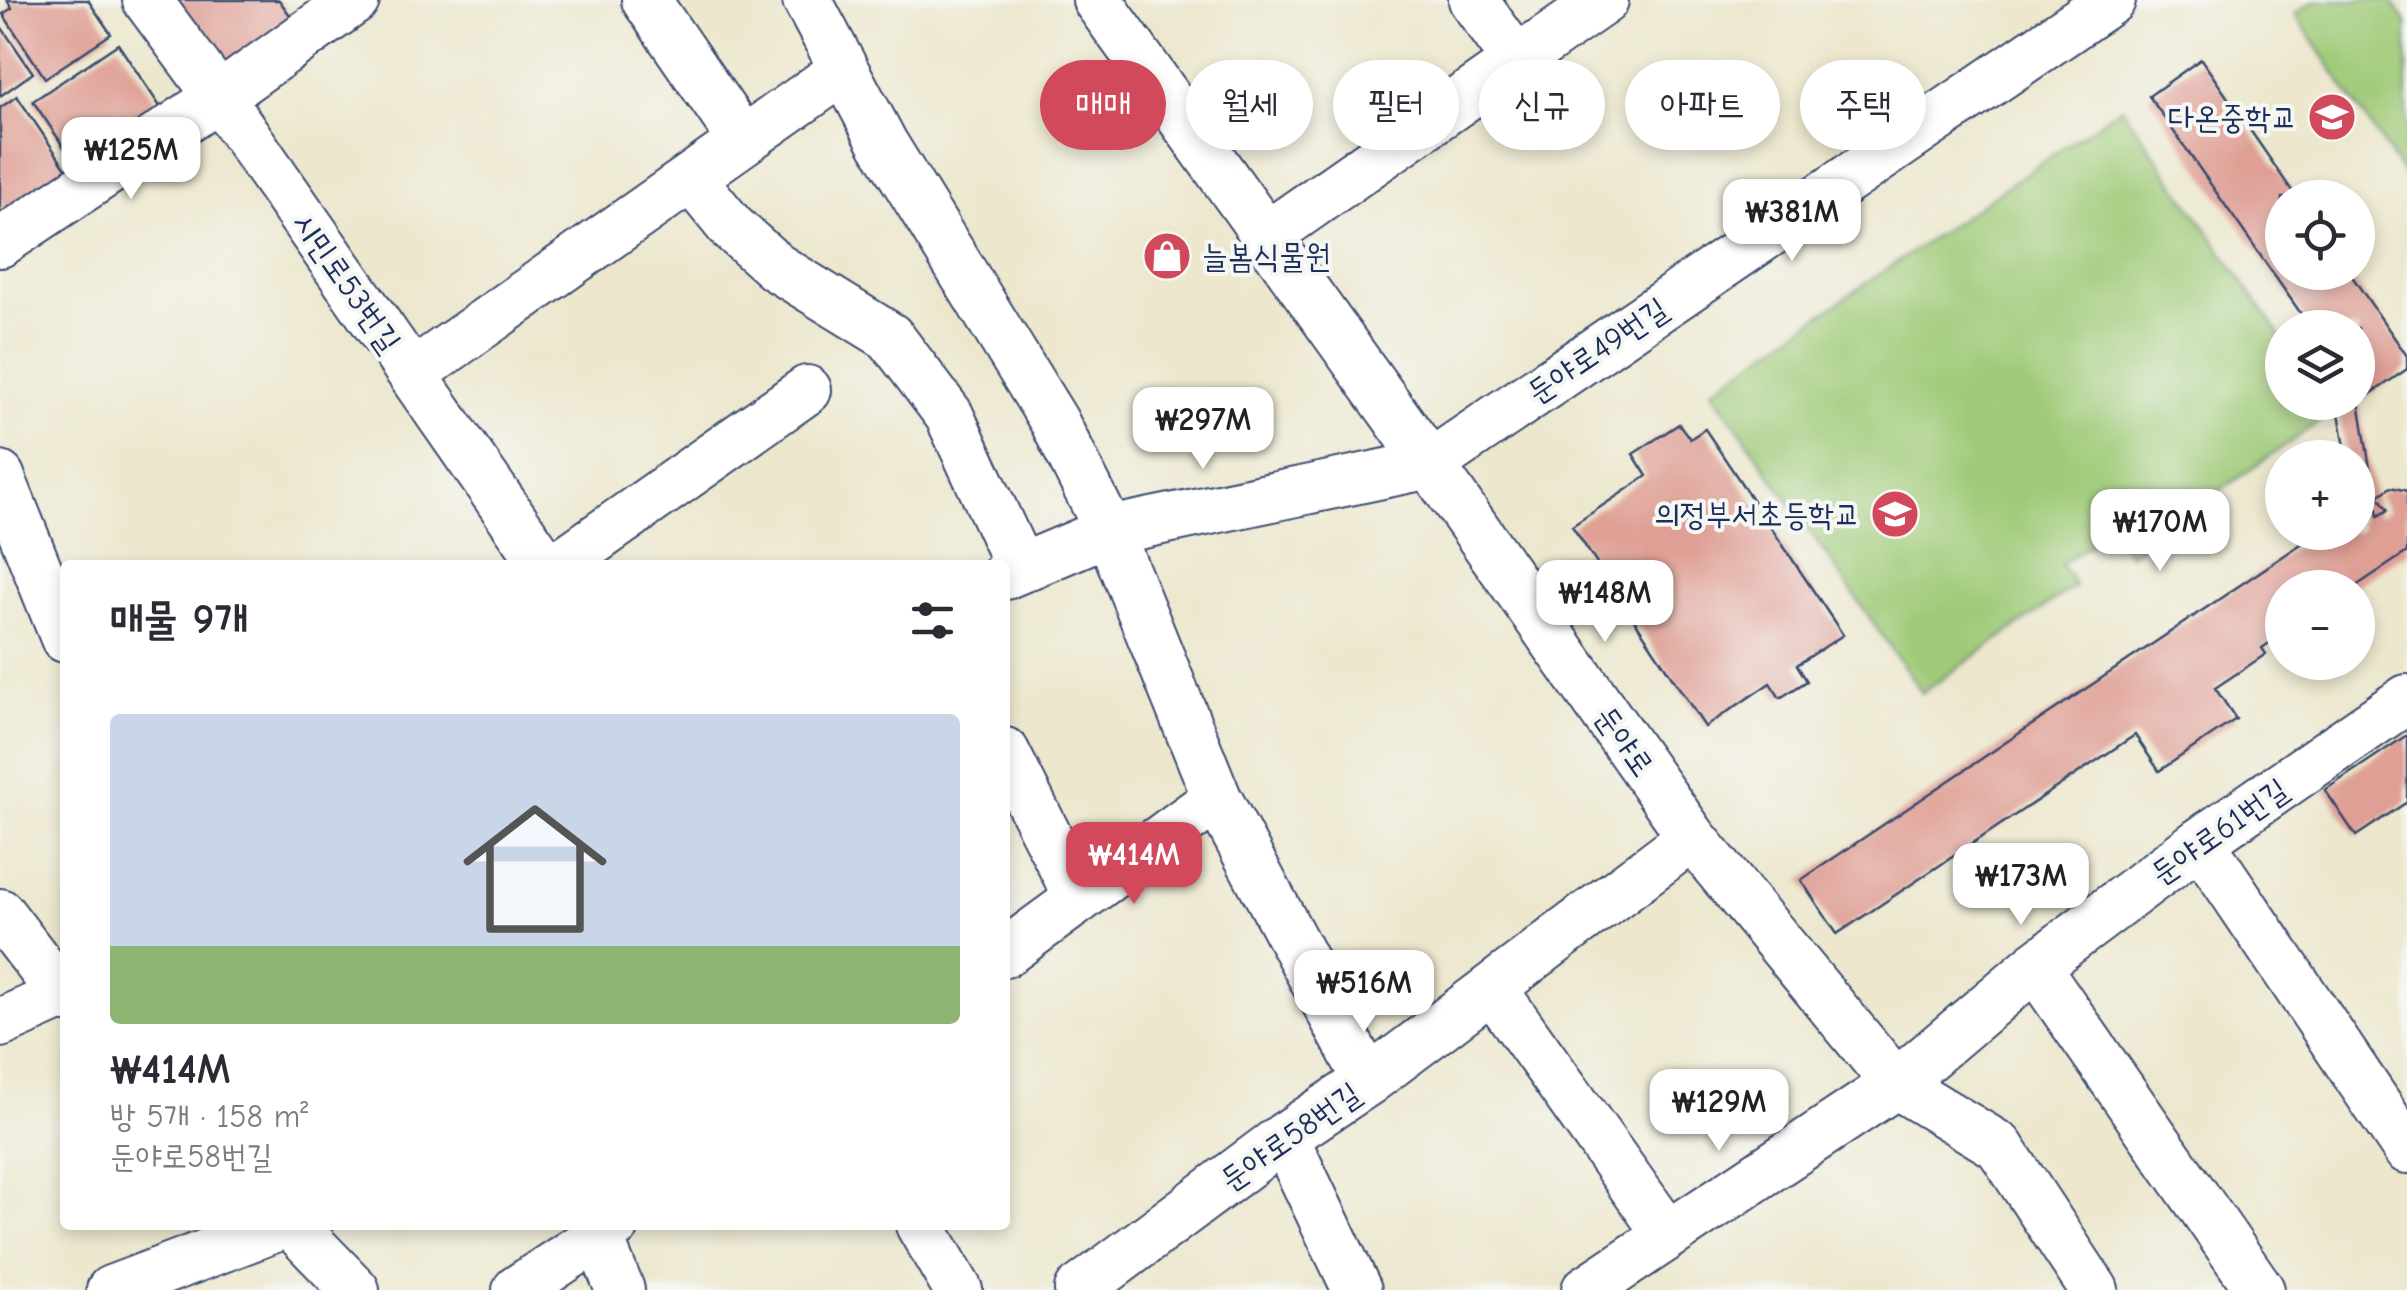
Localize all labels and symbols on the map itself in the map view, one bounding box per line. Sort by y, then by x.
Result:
school or university icon: 다온중학교 [2306,91,2358,143]
place label: 다온중학교 [2168,99,2297,136]
pin: ₩125M [61,117,201,202]
pin: ₩381M [1722,179,1862,264]
street label: 시민로53번길 [285,205,408,359]
shop icon: 늘봄식물원 [1141,230,1193,282]
place label: 늘봄식물원 [1202,238,1331,275]
street label: 둔야로49번길 [1520,290,1674,411]
pin: ₩297M [1133,387,1273,472]
school or university icon: 의정부서초등학교 [1869,488,1921,540]
pin: ₩170M [2090,489,2230,574]
place label: 의정부서초등학교 [1654,496,1860,533]
pin: ₩148M [1535,560,1675,645]
street label: 둔야로 [1587,699,1662,784]
street label: 둔야로61번길 [2144,771,2295,892]
pin: ₩414M [1064,822,1204,907]
pin: ₩173M [1951,843,2091,928]
pin: ₩516M [1294,950,1434,1035]
pin: ₩129M [1649,1069,1789,1154]
street label: 둔야로58번길 [1213,1075,1367,1198]

